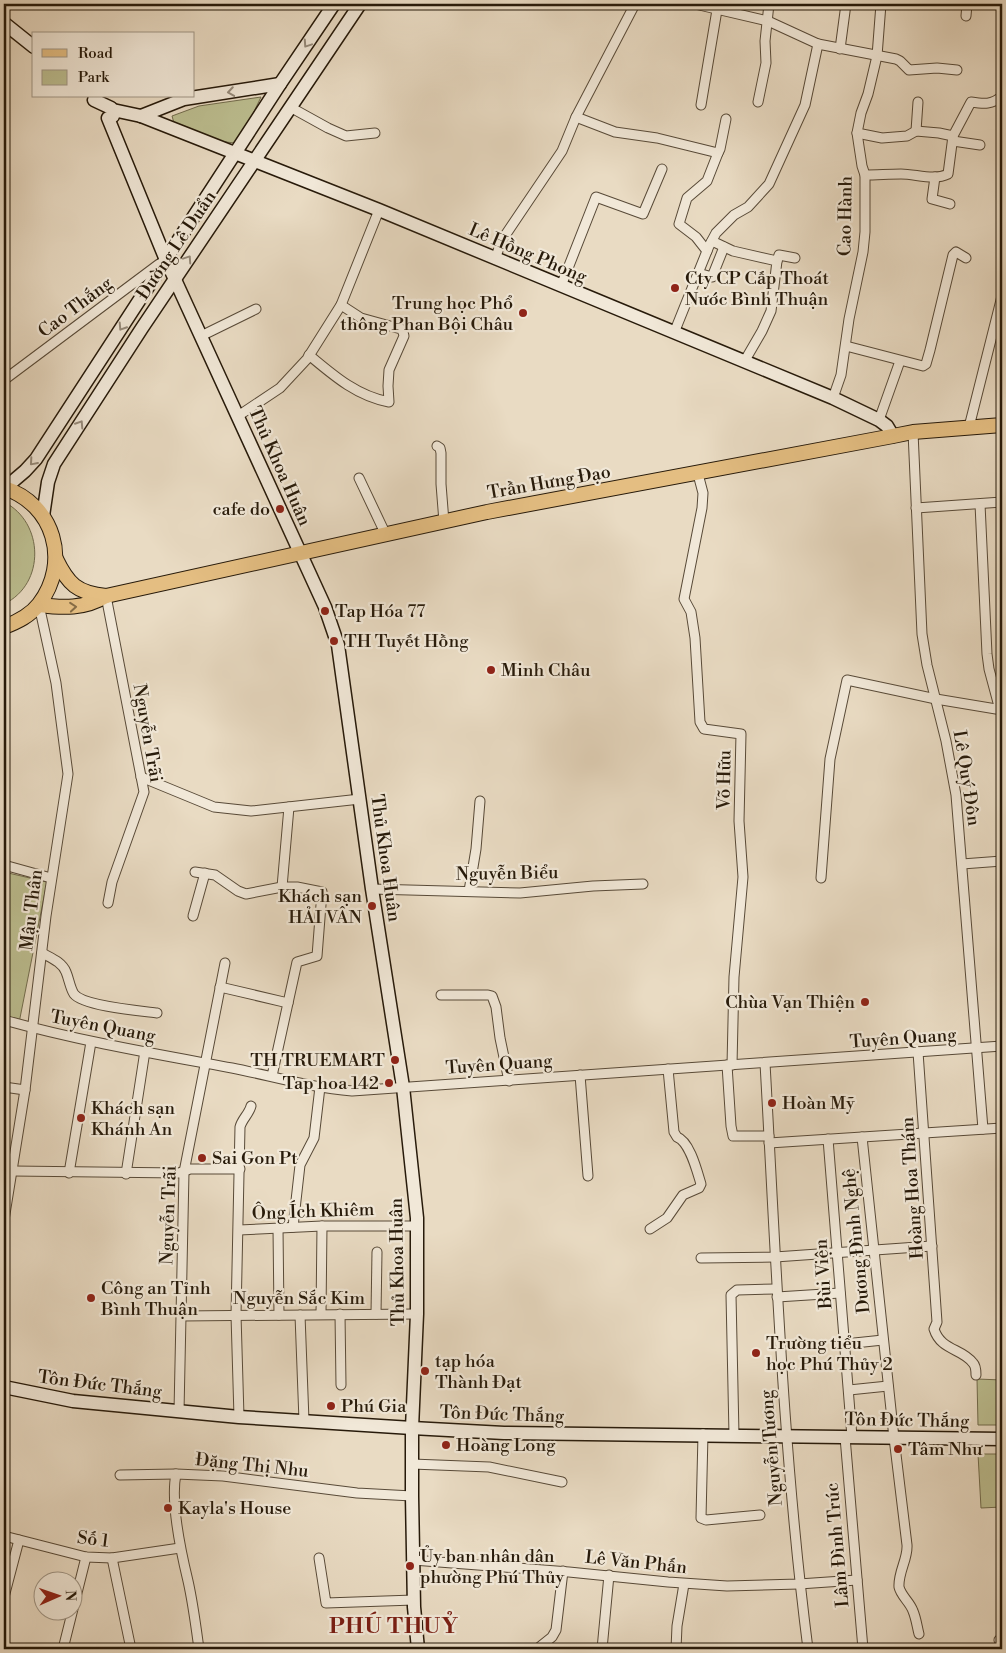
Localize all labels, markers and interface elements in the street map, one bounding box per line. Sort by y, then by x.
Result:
legend [32,32,195,98]
one-way arrow [304,38,313,48]
text: Road [78,44,113,63]
text: Park [78,68,110,87]
one-way arrow [227,86,236,96]
street label: Cao Hành [833,175,858,256]
street label: Đường Lê Duẩn [131,186,222,304]
street label: Lê Hồng Phong [465,218,591,289]
one-way arrow [182,255,191,264]
place label: Cty CP Cấp Thoát Nước Bình Thuận [685,267,829,311]
street label: Cao Thắng [33,271,118,343]
marker: Cty CP Cấp Thoát Nước Bình Thuận [669,282,681,294]
place label: Trung học Phổ thông Phan Bội Châu [340,292,514,336]
marker: Trung học Phổ thông Phan Bội Châu [517,307,529,319]
one-way arrow [119,321,128,330]
street label: Thủ Khoa Huân [243,403,316,530]
one-way arrow [74,420,83,429]
one-way arrow [29,457,38,466]
street label: Trần Hưng Đạo [486,460,613,505]
place label: cafe do [213,498,270,521]
marker: cafe do [274,503,286,515]
place label: Tap Hóa 77 [335,600,425,623]
one-way arrow [69,602,77,613]
marker: Tap Hóa 77 [319,605,331,617]
place label: TH Tuyết Hồng [344,630,469,653]
marker: TH Tuyết Hồng [328,635,340,647]
place label: Minh Châu [501,659,591,682]
marker: Minh Châu [485,664,497,676]
street label: Nguyễn Trãi [128,682,167,784]
street label: Lê Quý Đôn [948,729,985,828]
street label: Võ Hữu [712,749,737,811]
street label: Thủ Khoa Huân [365,793,406,923]
street label: Nguyễn Biểu [455,861,559,886]
street label: Mậu Thân [15,868,48,952]
place label: Khách sạn HẢI VÂN [278,885,363,929]
marker: Khách sạn HẢI VÂN [366,900,378,912]
place label: Chùa Vạn Thiện [725,991,855,1014]
marker: Chùa Vạn Thiện [859,996,871,1008]
street label: Tuyên Quang [48,1005,158,1048]
street label: Tuyên Quang [849,1023,958,1054]
place label: TH TRUEMART [250,1049,385,1072]
street label: Tuyên Quang [445,1049,554,1080]
marker: TH TRUEMART [389,1054,401,1066]
place label: Tap hoa 142 [283,1072,379,1095]
marker: Tap hoa 142 [383,1077,395,1089]
place label: Hoàn Mỹ [782,1092,855,1115]
place label: Khách sạn Khánh An [91,1097,175,1141]
marker: Hoàn Mỹ [766,1097,778,1109]
marker: Khách sạn Khánh An [75,1112,87,1124]
street label: Hoàng Hoa Thám [896,1116,929,1260]
place label: Sai Gon Pt [212,1147,298,1170]
marker: Sai Gon Pt [196,1152,208,1164]
street label: Nguyễn Trãi [155,1165,182,1265]
street label: Dương Đình Nghệ [837,1167,876,1315]
street label: Thủ Khoa Huân [385,1197,410,1326]
street label: Ông Ích Khiêm [251,1198,375,1225]
street label: Bùi Viện [810,1238,837,1311]
place label: Công an Tỉnh Bình Thuận [100,1277,211,1321]
street label: Nguyễn Sắc Kim [233,1287,365,1310]
marker: Công an Tỉnh Bình Thuận [85,1292,97,1304]
place label: Trường tiểu học Phú Thủy 2 [766,1332,893,1376]
marker: Trường tiểu học Phú Thủy 2 [750,1347,762,1359]
place label: tạp hóa Thành Đạt [435,1350,522,1394]
street label: Tôn Đức Thắng [37,1365,164,1404]
marker: tạp hóa Thành Đạt [419,1365,431,1377]
street label: Nguyễn Tương [755,1388,788,1507]
place label: Phú Gia [341,1395,407,1418]
marker: Phú Gia [325,1400,337,1412]
street label: Tôn Đức Thắng [439,1401,565,1428]
street label: Tôn Đức Thắng [844,1408,970,1433]
place label: Hoàng Long [456,1434,556,1457]
place label: Tâm Như [908,1438,983,1461]
marker: Hoàng Long [440,1439,452,1451]
marker: Tâm Như [892,1443,904,1455]
street label: Đặng Thị Nhu [194,1448,311,1483]
street label: Lâm Đình Trúc [821,1482,854,1608]
place label: Kayla's House [178,1497,291,1520]
marker: Kayla's House [162,1502,174,1514]
street label: Số 1 [76,1526,110,1553]
place label: Ủy ban nhân dân phường Phú Thủy [420,1545,565,1589]
street label: Lê Văn Phấn [584,1546,688,1579]
marker: Ủy ban nhân dân phường Phú Thủy [404,1560,416,1572]
north arrow [32,1570,82,1620]
text: N [61,1590,79,1601]
district label: PHÚ THUỶ [329,1611,459,1640]

